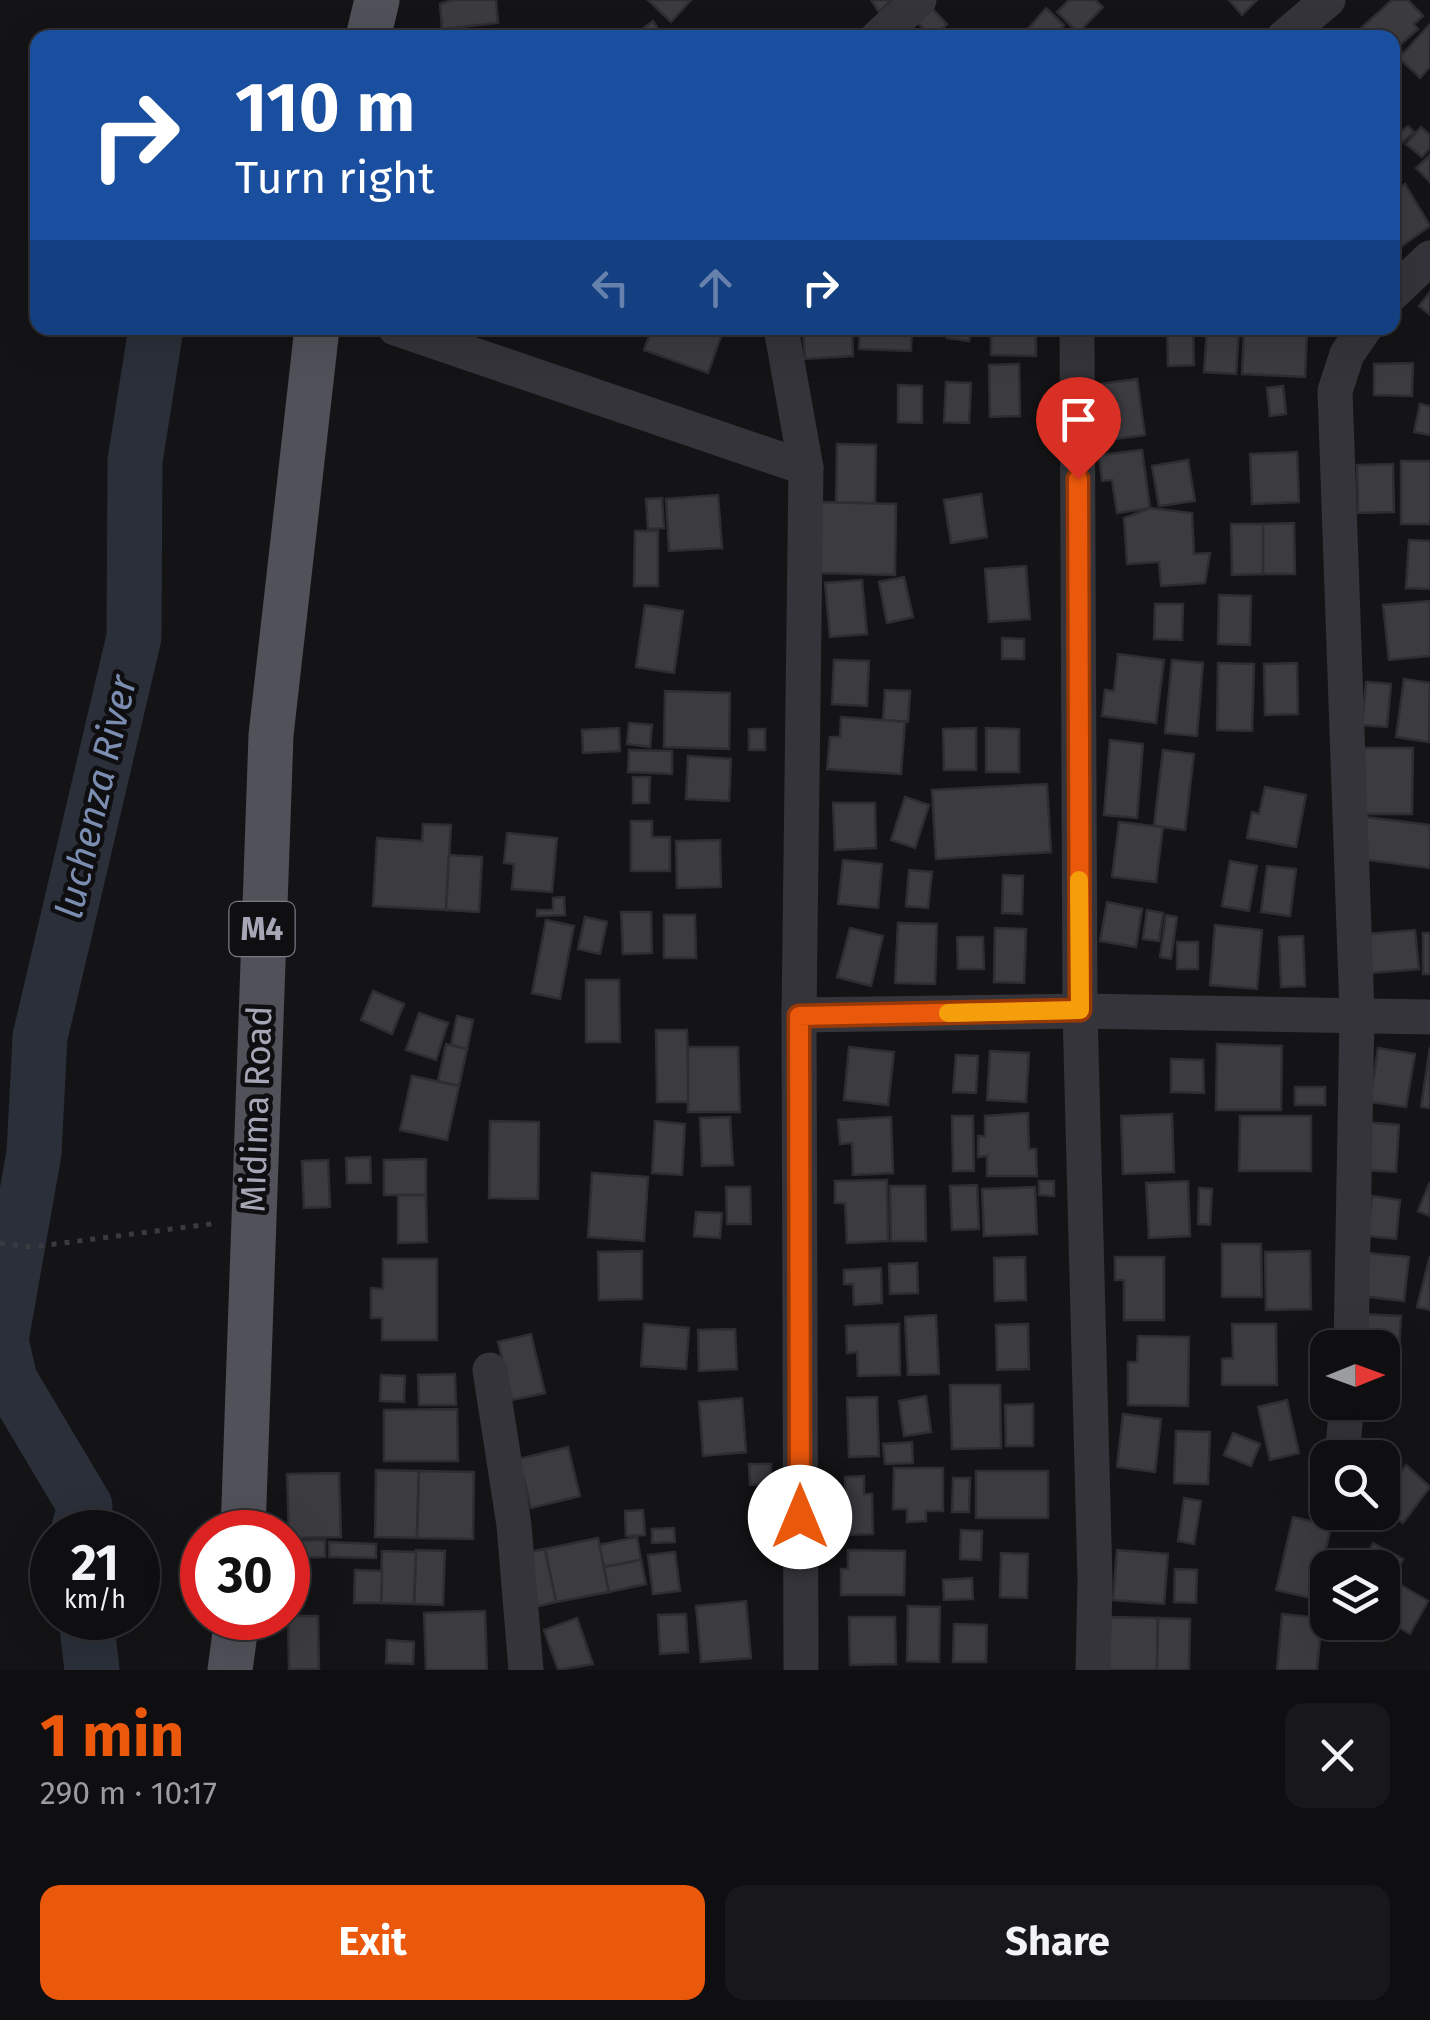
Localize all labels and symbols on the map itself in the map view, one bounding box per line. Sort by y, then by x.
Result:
pin [1036,377,1121,480]
water label: luchenza River [46,670,147,923]
road number: M4 [230,902,294,956]
street label: Midima Road [231,1005,281,1213]
north arrow [1310,1330,1400,1420]
position arrow [748,1465,852,1569]
speed limit sign: 30 [180,1510,310,1640]

